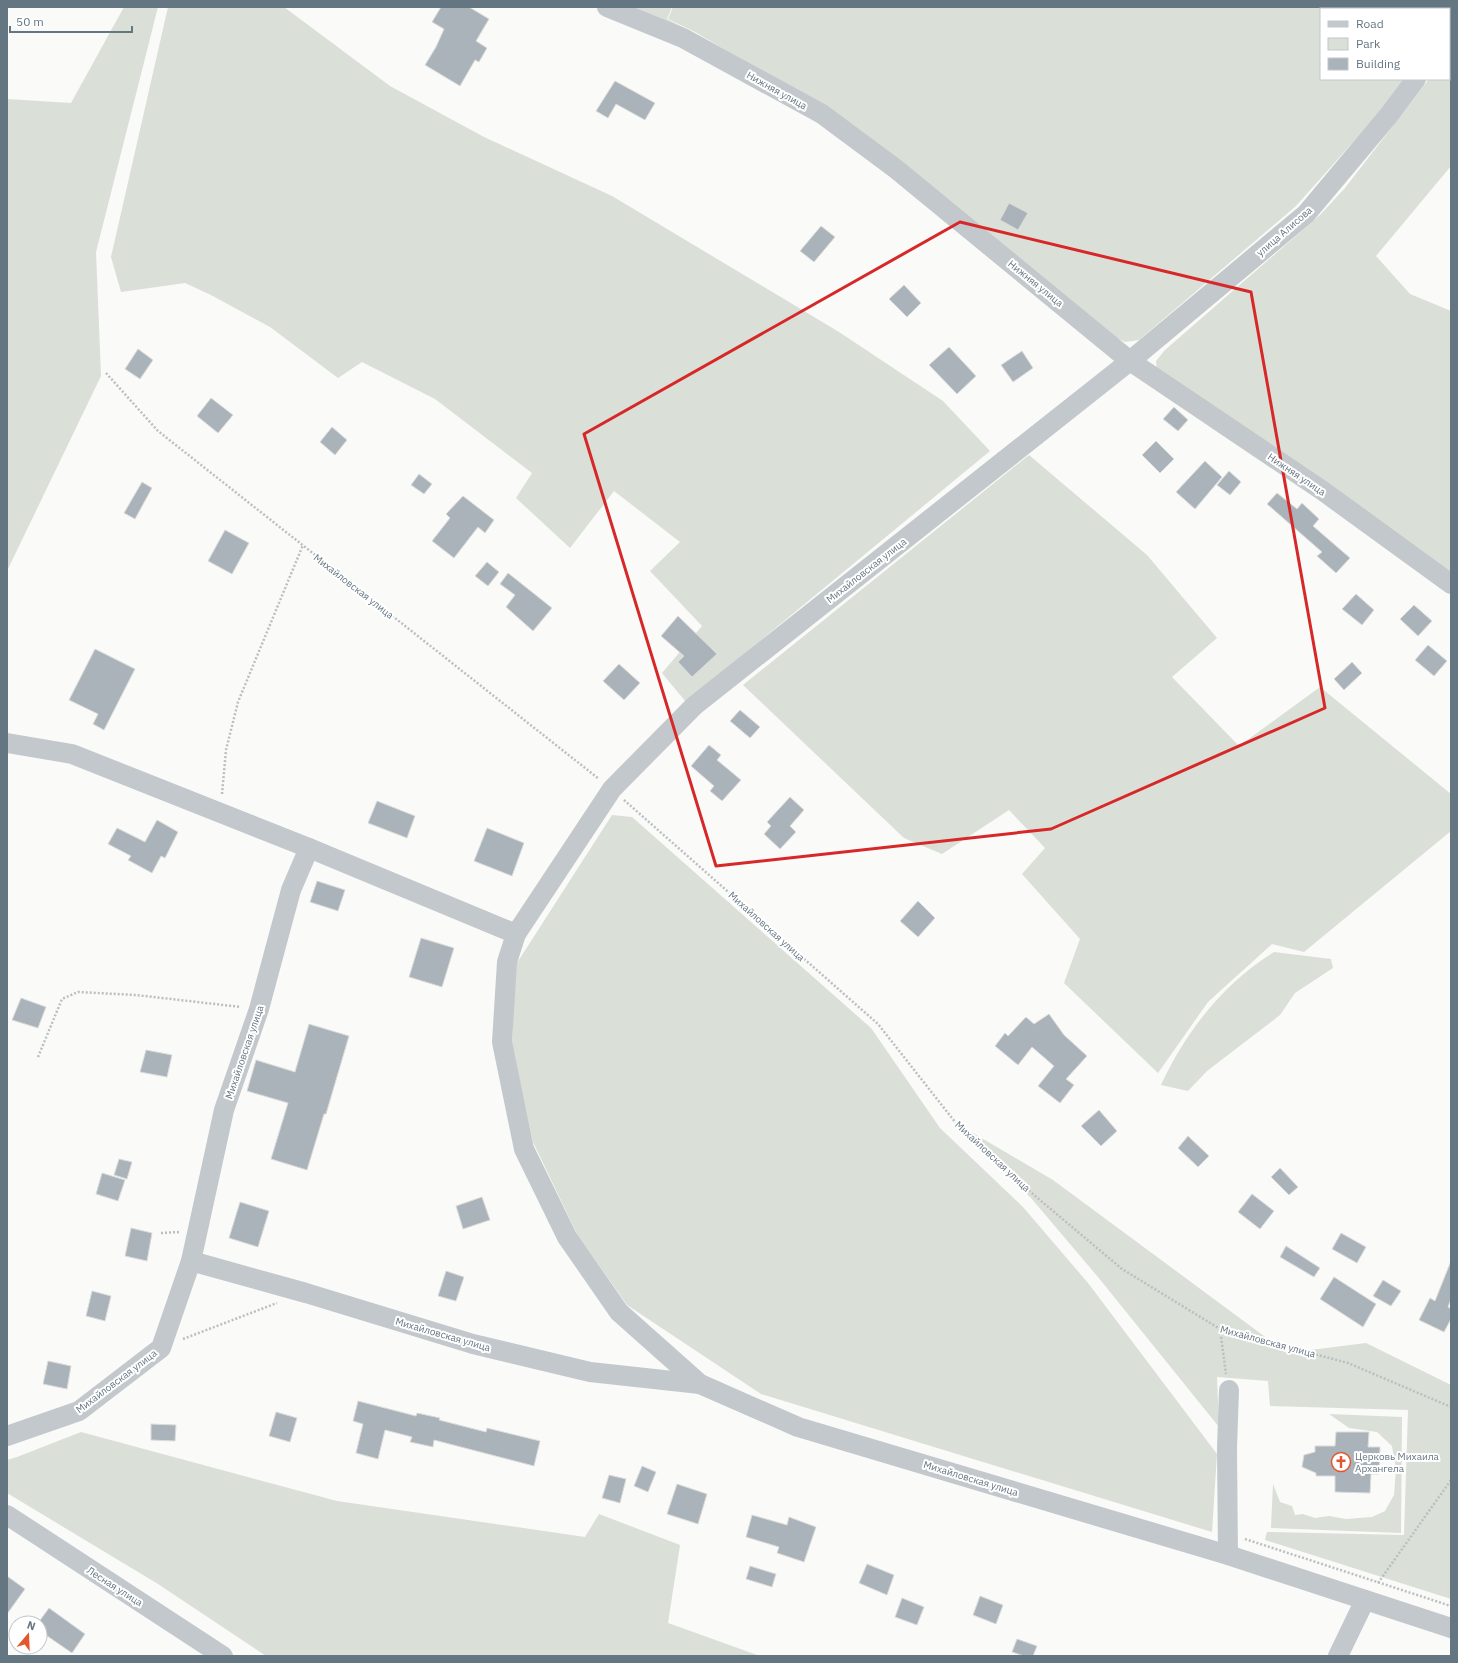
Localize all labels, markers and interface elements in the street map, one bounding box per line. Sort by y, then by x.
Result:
scale bar [10,8,132,34]
legend [1320,8,1450,80]
text: 50 m [16,14,44,29]
text: Road [1356,16,1384,31]
text: Park [1356,36,1381,51]
text: Building [1356,56,1401,71]
street label: Нижняя улица [744,68,810,113]
street label: улица Алисова [1254,203,1315,259]
street label: Нижняя улица [1005,257,1066,310]
street label: Нижняя улица [1265,450,1329,499]
street label: Михайловская улица [824,535,910,606]
street label: Михайловская улица [311,551,397,622]
street label: Михайловская улица [726,889,808,965]
street label: Михайловская улица [222,1003,267,1101]
street label: Михайловская улица [952,1118,1034,1195]
street label: Михайловская улица [394,1315,493,1354]
street label: Михайловская улица [1219,1322,1318,1361]
street label: Михайловская улица [73,1346,160,1416]
place label: Церковь Михаила Архангела [1355,1450,1440,1475]
church icon: Церковь Михаила Архангела [1330,1451,1352,1473]
street label: Михайловская улица [922,1458,1020,1499]
street label: Лесная улица [84,1564,146,1610]
north arrow [8,1615,48,1655]
text: N [25,1618,37,1633]

